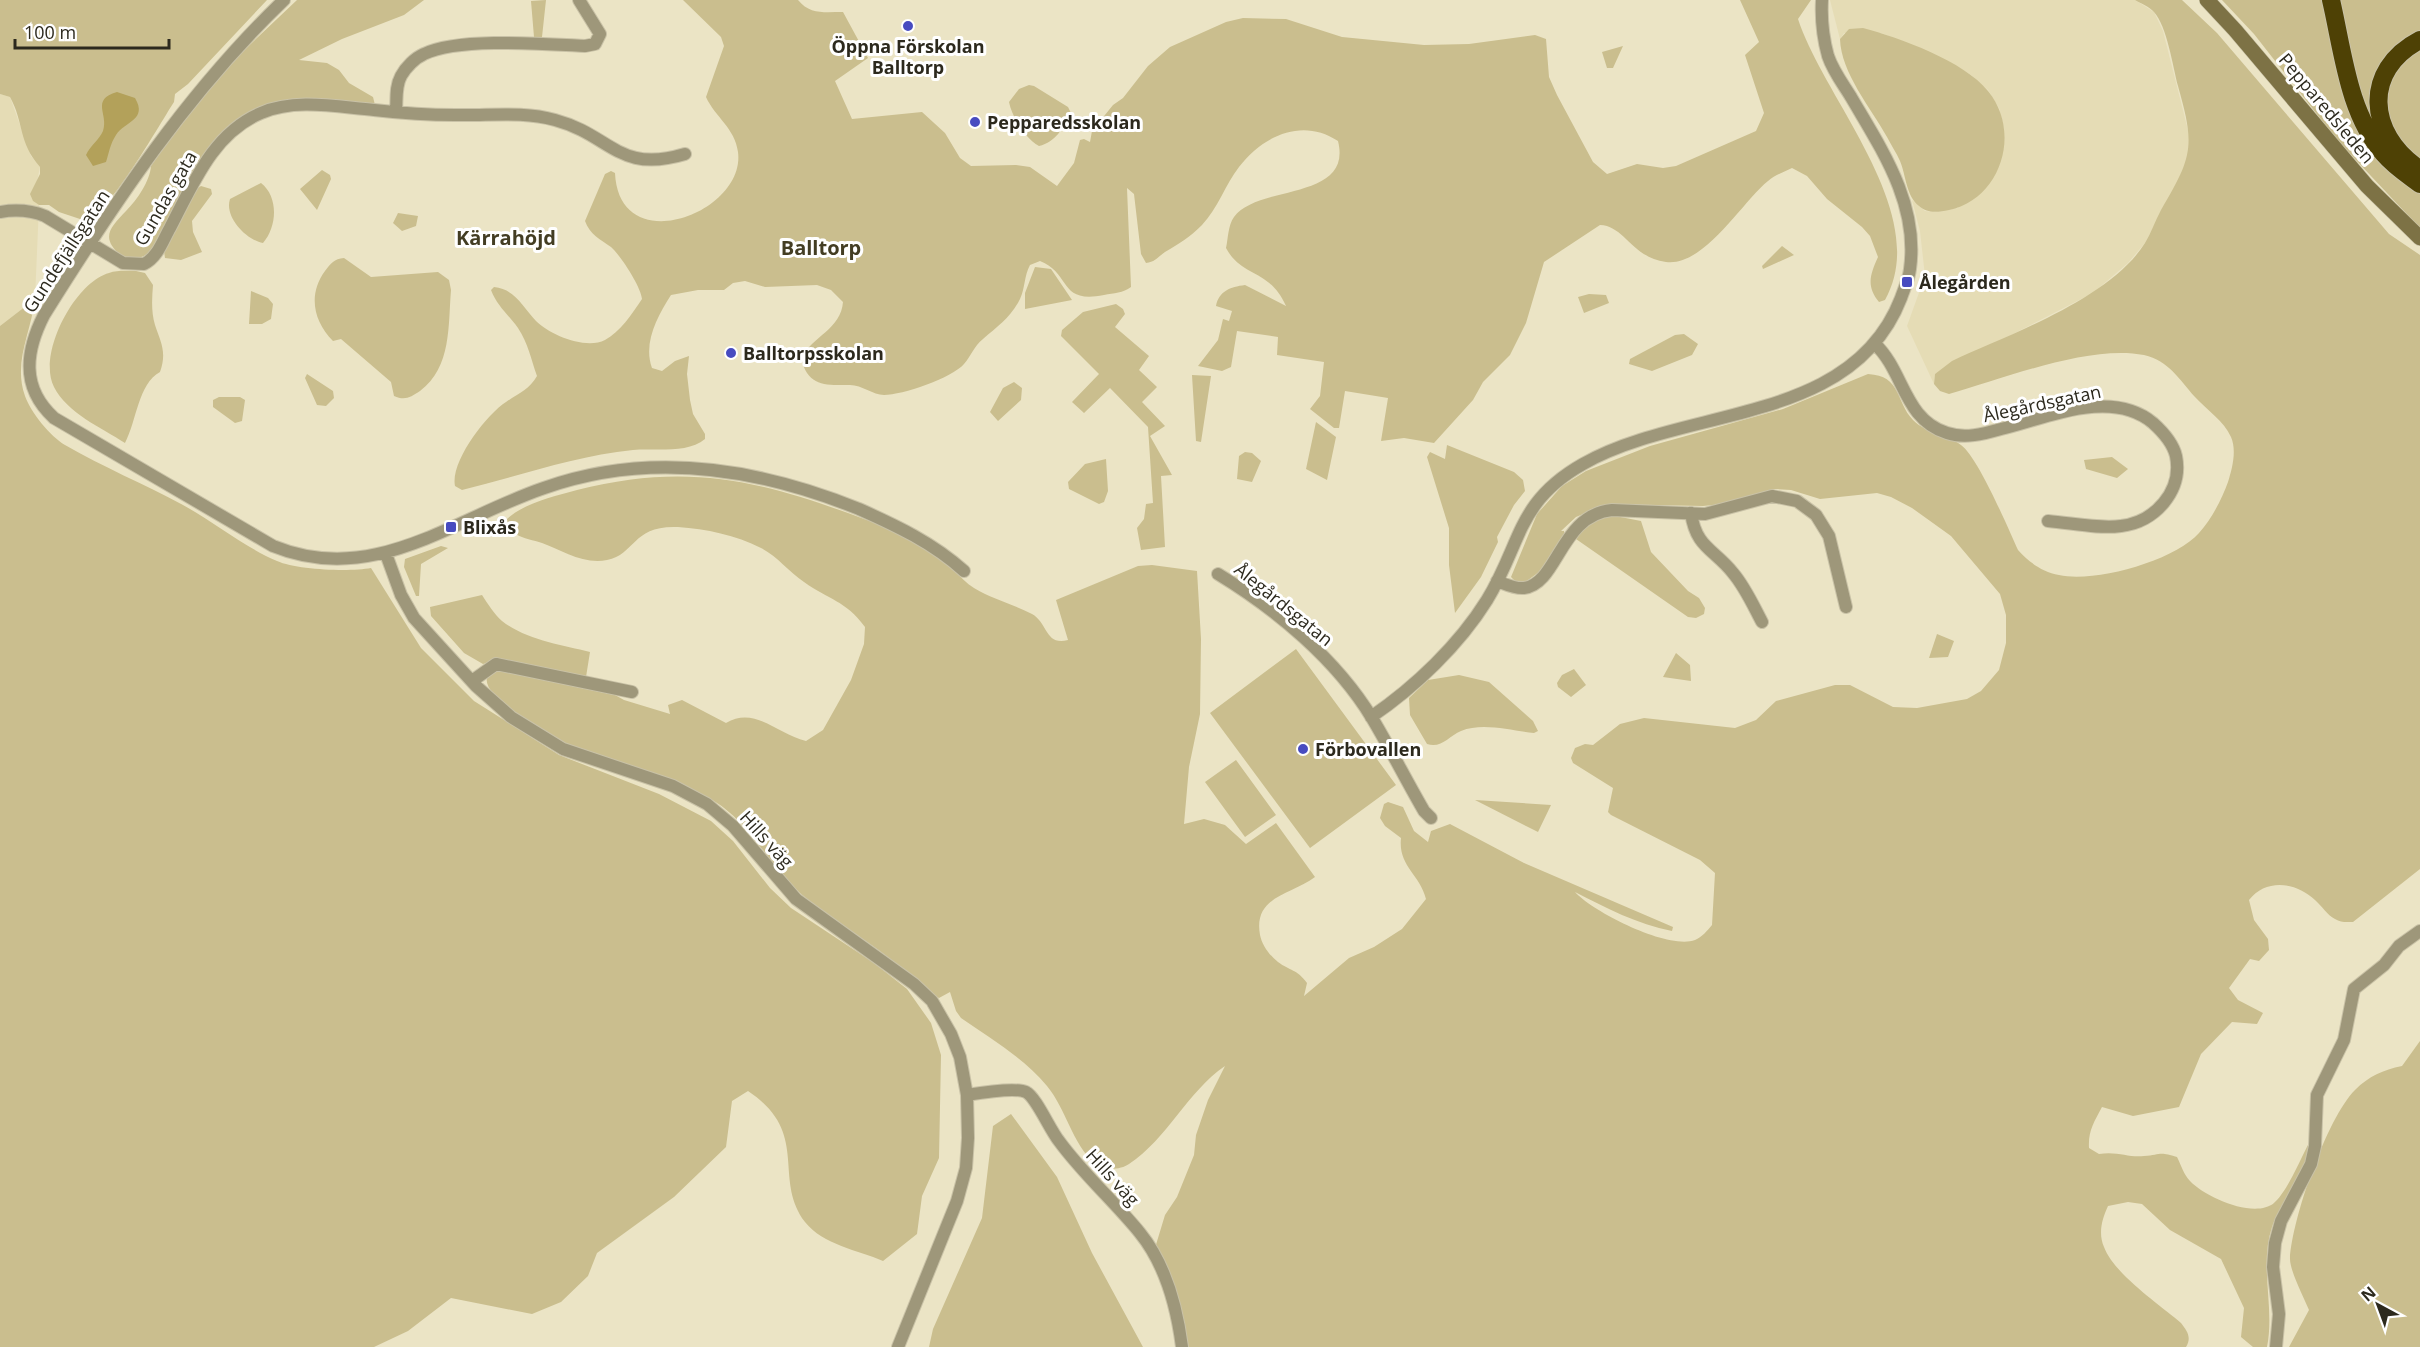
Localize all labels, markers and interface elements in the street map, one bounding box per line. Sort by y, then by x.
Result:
scale bar [15,12,170,50]
marker: Öppna Förskolan Balltorp [901,19,915,33]
text: 100 m [24,20,76,44]
place label: Öppna Förskolan Balltorp [831,34,985,79]
street label: Pepparedsleden [2274,48,2380,168]
place label: Pepparedsskolan [987,110,1141,134]
marker: Pepparedsskolan [968,115,982,129]
street label: Gundas gata [128,146,202,250]
street label: Gundefjällsgatan [17,185,115,317]
district label: Kärrahöjd [456,224,556,251]
district label: Balltorp [781,234,861,261]
place label: Ålegården [1919,270,2011,294]
marker: Ålegården [1900,275,1914,289]
place label: Balltorpsskolan [743,341,884,365]
marker: Balltorpsskolan [724,346,738,360]
street label: Ålegårdsgatan [1981,379,2103,427]
place label: Blixås [463,515,516,539]
marker: Blixås [444,520,458,534]
street label: Ålegårdsgatan [1230,557,1338,651]
place label: Förbovallen [1315,737,1421,761]
marker: Förbovallen [1296,742,1310,756]
street label: Hills väg [735,805,799,873]
street label: Hills väg [1081,1143,1145,1211]
north arrow [2348,1275,2408,1335]
text: N [2356,1281,2380,1306]

